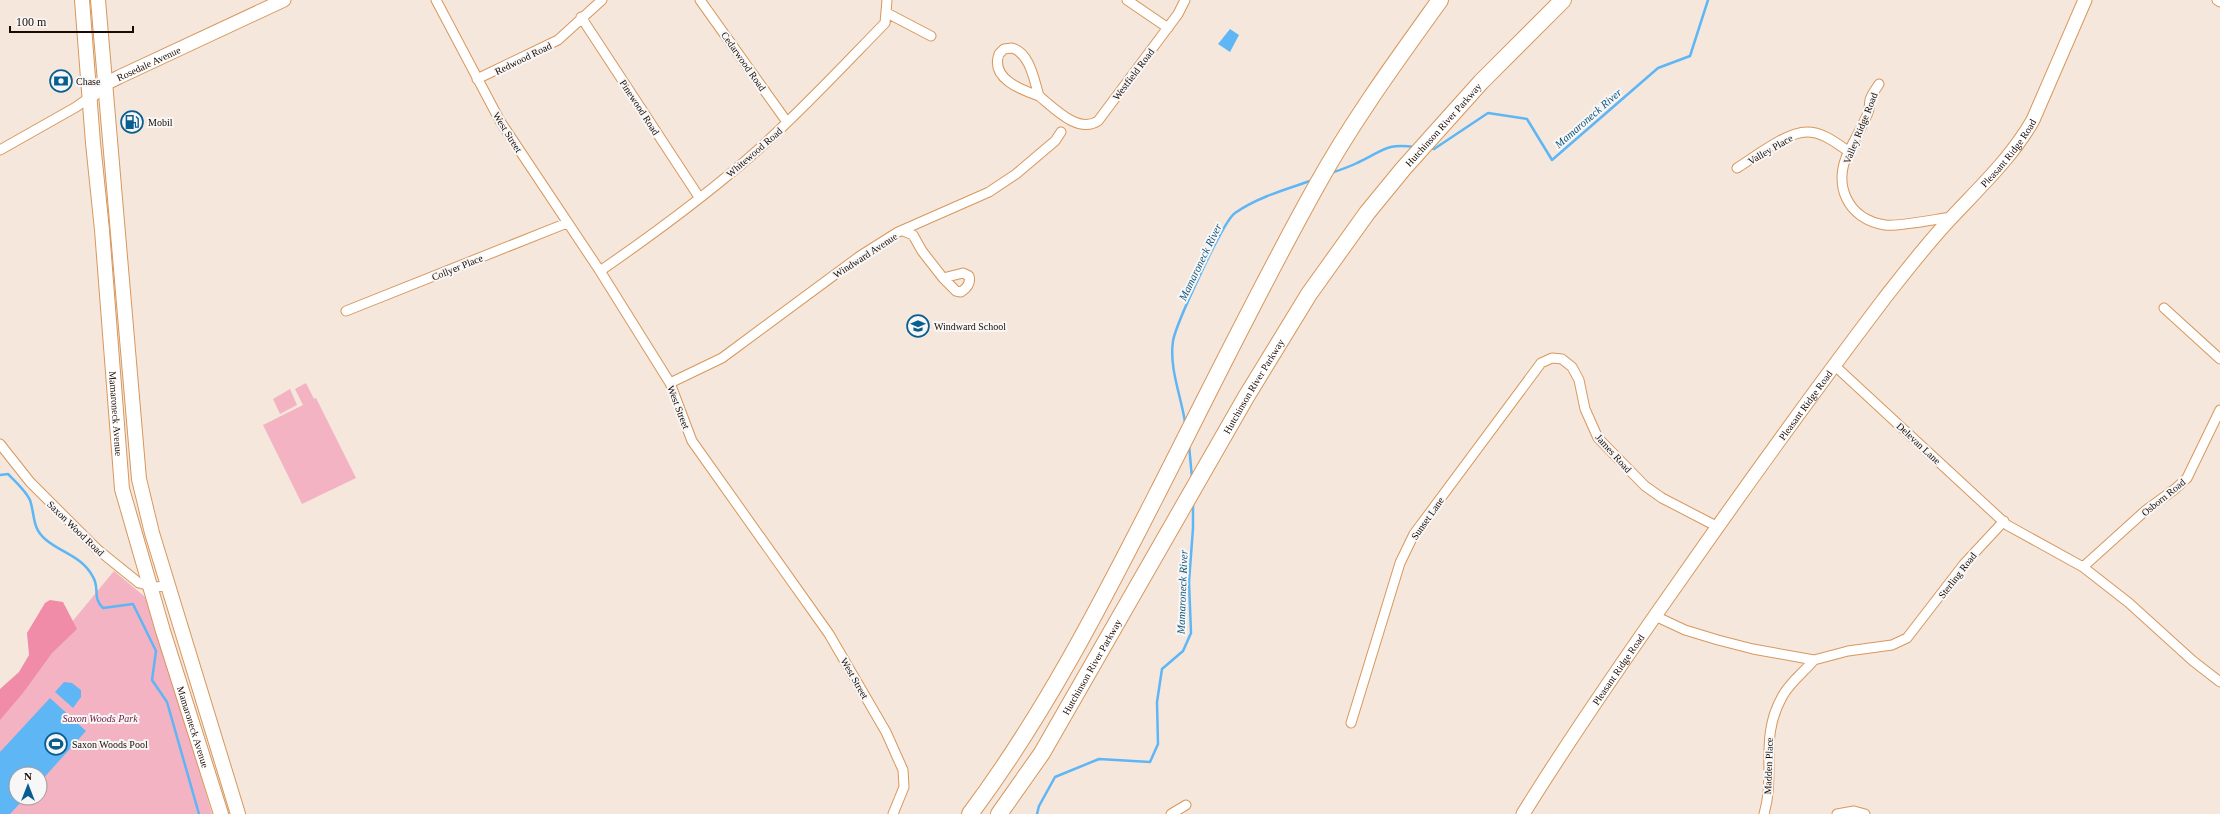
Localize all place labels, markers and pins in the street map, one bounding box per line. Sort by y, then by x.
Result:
bank icon: Chase [48,68,74,94]
place label: Chase [76,76,101,87]
fuel station icon: Mobil [119,109,145,135]
place label: Mobil [148,117,173,128]
school or university icon: Windward School [905,313,931,339]
place label: Windward School [934,321,1006,332]
sports icon: Saxon Woods Pool [43,731,69,757]
place label: Saxon Woods Pool [72,739,148,750]

